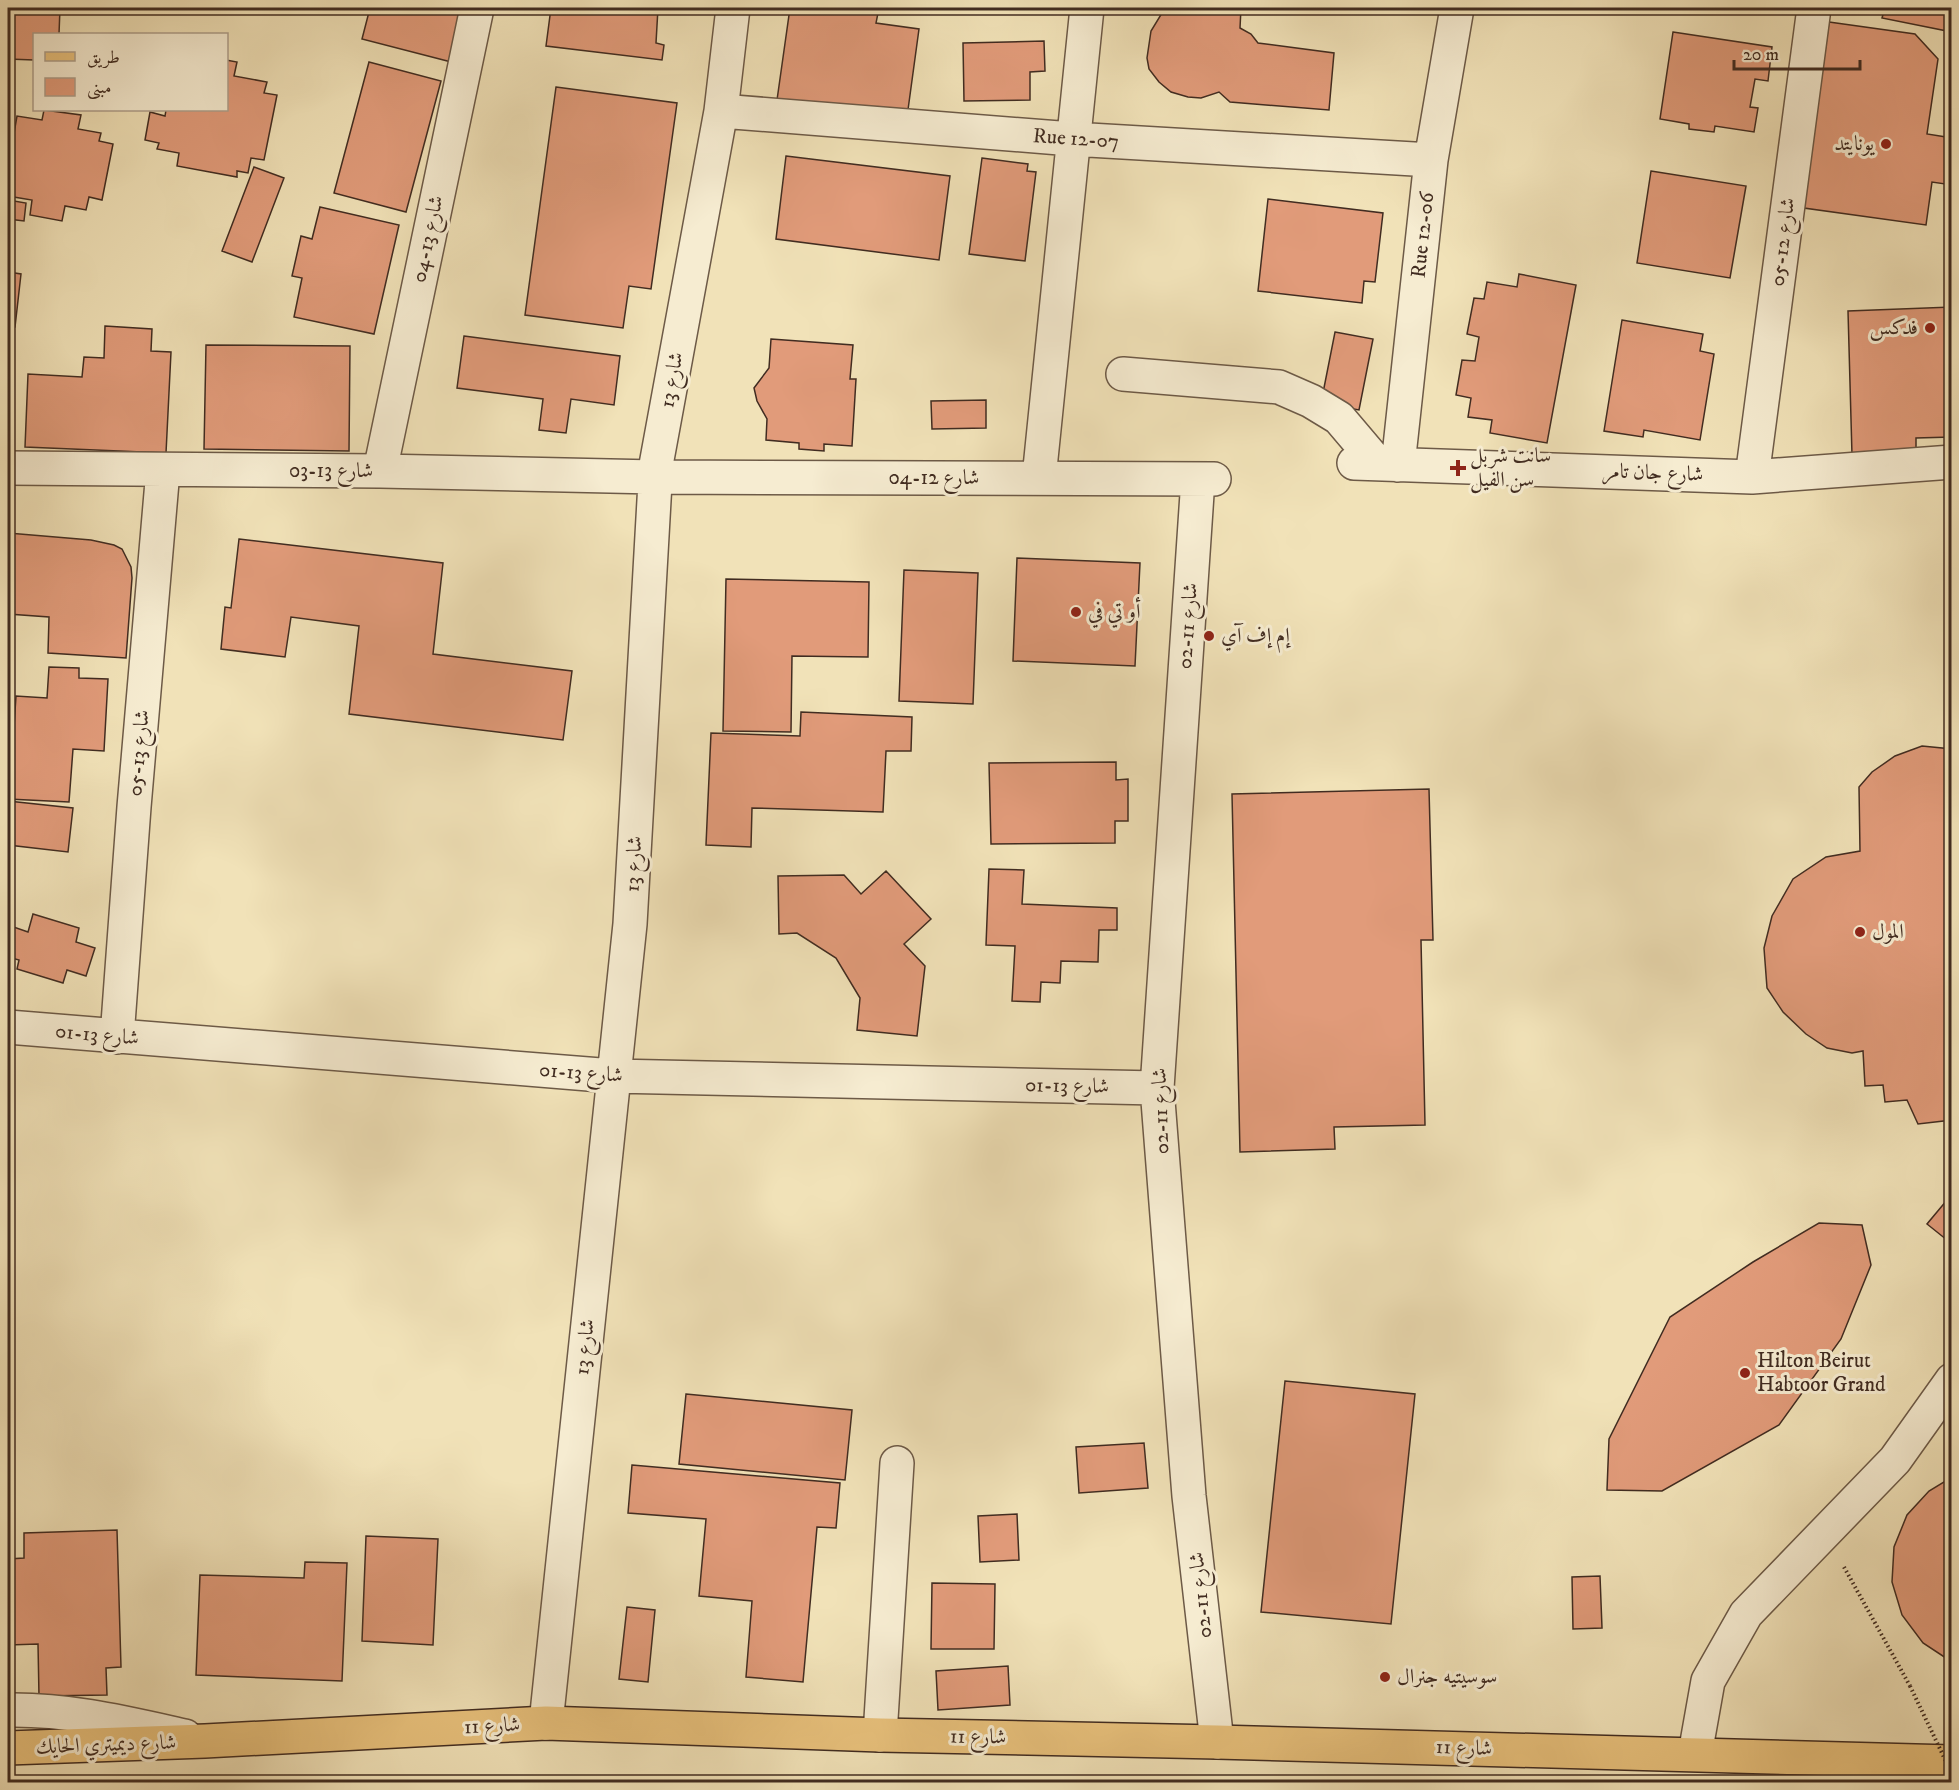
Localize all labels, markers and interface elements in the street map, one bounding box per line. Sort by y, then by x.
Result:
legend [33,33,228,111]
scale bar [1734,33,1860,71]
text: 20 m [1743,44,1779,66]
text: طريق [87,47,120,69]
text: مبنى [87,77,112,100]
street label: Rue 12-07 [1032,123,1120,155]
place label: يونايتد [1834,131,1875,157]
marker: يونايتد [1879,137,1893,151]
street label: Rue 12-06 [1406,190,1441,279]
street label: شارع 13-04 [406,193,454,286]
street label: شارع 12-05 [1765,196,1805,288]
place label: فدكس [1870,315,1918,341]
marker: فدكس [1923,321,1937,335]
street label: شارع 13 [654,350,694,411]
place label: سانت شربل سن الفيل [1470,443,1551,494]
street label: شارع 13-03 [289,458,373,488]
street label: شارع جان تامر [1602,458,1704,492]
marker: سانت شربل سن الفيل [1451,461,1465,475]
street label: شارع 12-04 [889,465,979,495]
street label: شارع 11-02 [1172,582,1208,670]
place label: أو تي في [1088,596,1141,628]
marker: أو تي في [1069,605,1083,619]
place label: إم إف آي [1221,622,1291,653]
marker: إم إف آي [1202,629,1216,643]
street label: شارع 13-05 [122,709,160,798]
street label: شارع 13 [620,835,652,893]
place label: المول [1872,919,1904,945]
marker: المول [1853,925,1867,939]
street label: شارع 13-01 [54,1018,140,1056]
street label: شارع 13-01 [538,1057,624,1093]
street label: شارع 11-02 [1146,1067,1179,1155]
street label: شارع 13-01 [1025,1072,1109,1104]
street label: شارع 13 [569,1318,605,1377]
place label: Hilton Beirut Habtoor Grand [1757,1348,1886,1398]
marker: Hilton Beirut Habtoor Grand [1738,1366,1752,1380]
street label: شارع 11-02 [1184,1550,1222,1639]
place label: سوسيتيه جنرال [1397,1664,1497,1690]
marker: سوسيتيه جنرال [1378,1670,1392,1684]
street label: شارع 11 [463,1712,521,1744]
street label: شارع 11 [950,1724,1006,1754]
street label: شارع ديميتري الحايك [35,1730,177,1764]
street label: شارع 11 [1435,1734,1493,1766]

